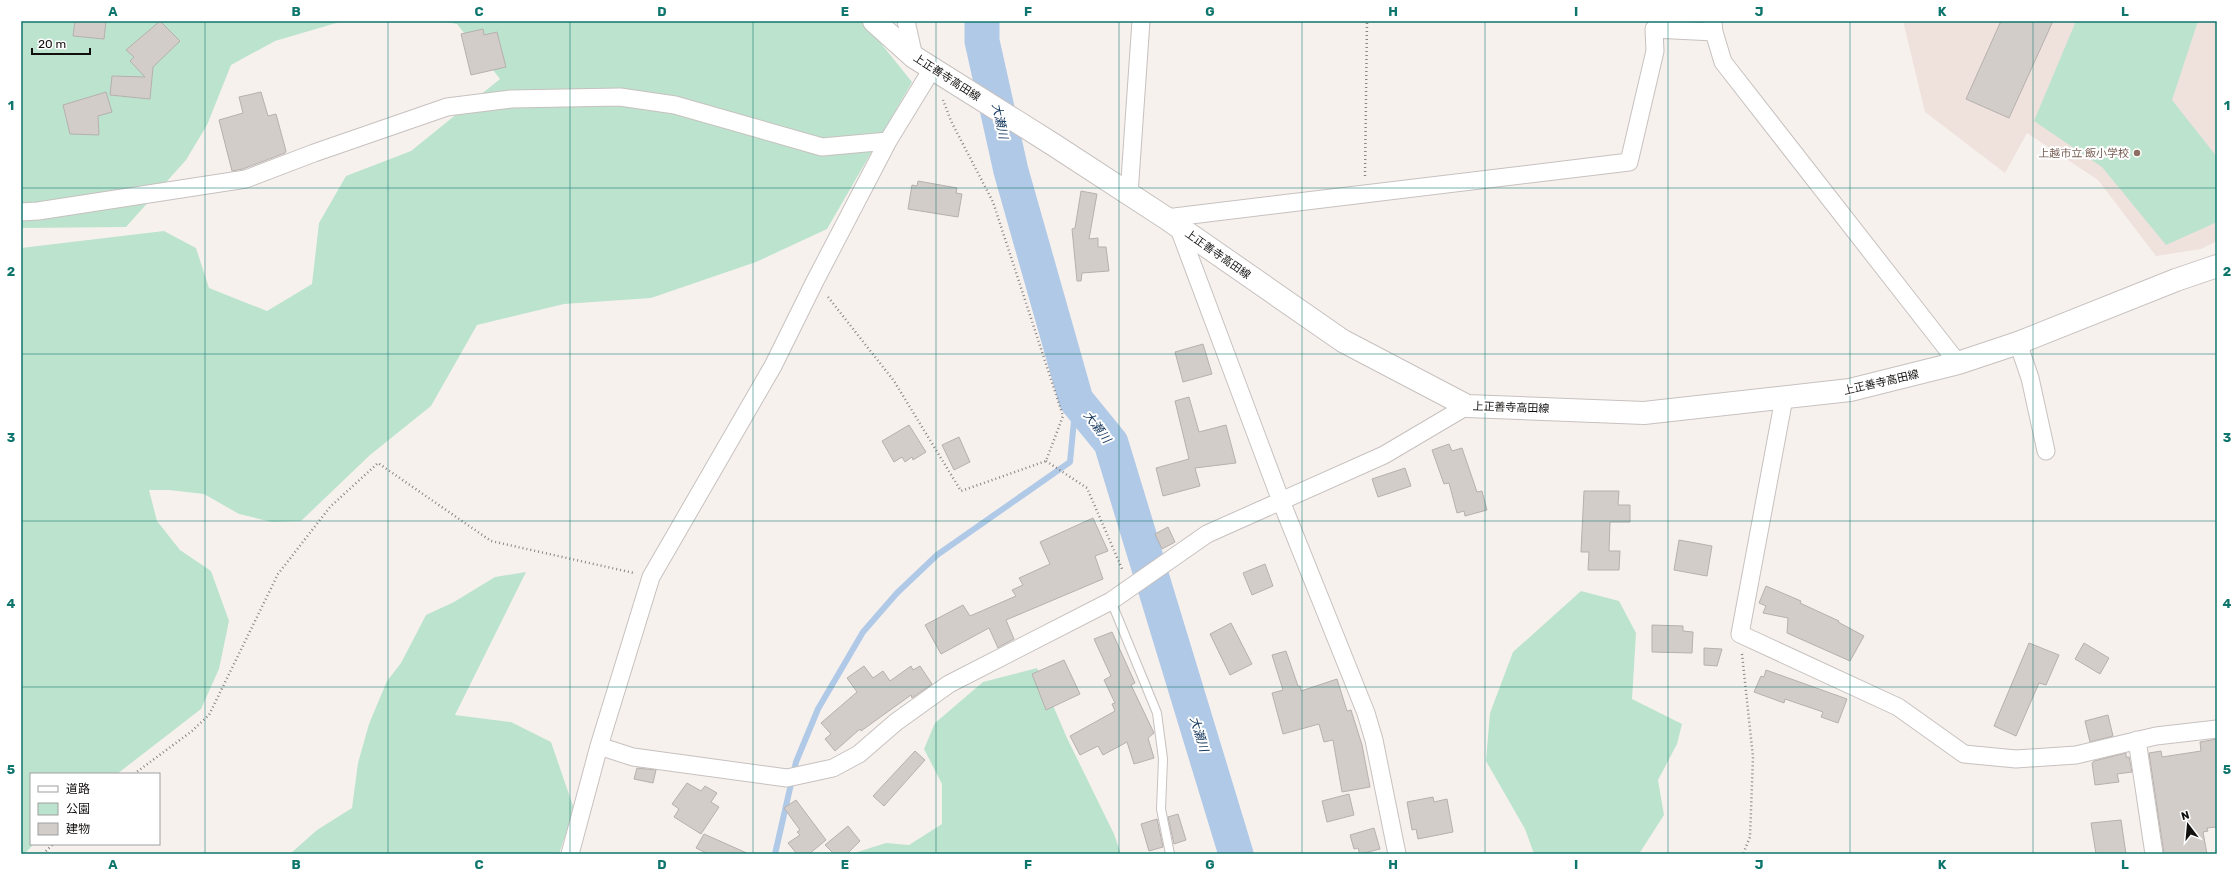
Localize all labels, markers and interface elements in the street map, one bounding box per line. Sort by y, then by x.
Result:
text: A [108,4,118,19]
text: B [291,4,301,19]
text: C [474,4,484,19]
text: D [657,4,667,19]
text: E [841,4,849,19]
text: F [1024,4,1032,19]
text: G [1205,4,1215,19]
text: H [1388,4,1398,19]
text: I [1574,4,1578,19]
text: J [1755,4,1763,19]
text: K [1938,4,1947,19]
text: L [2121,4,2129,19]
scale bar [32,30,90,56]
text: 20 m [38,37,66,51]
street label: 上正善寺高田線 [911,51,983,104]
text: 1 [8,98,14,113]
text: 1 [2224,98,2230,113]
water label: 大瀬川 [989,102,1011,142]
place label: 上越市立 飯小学校 [2038,147,2129,160]
marker: 上越市立 飯小学校 [2132,148,2142,158]
street label: 上正善寺高田線 [1182,227,1253,282]
text: 2 [7,264,15,279]
text: 2 [2223,264,2231,279]
street label: 上正善寺高田線 [1842,367,1920,397]
street label: 上正善寺高田線 [1472,400,1550,415]
water label: 大瀬川 [1081,408,1115,447]
text: 3 [7,430,16,445]
text: 3 [2223,430,2232,445]
text: 4 [7,596,16,611]
text: 4 [2223,596,2232,611]
water label: 大瀬川 [1187,715,1212,755]
text: 5 [7,762,15,777]
text: 5 [2223,762,2231,777]
legend [30,773,160,845]
text: 道路 [66,782,90,796]
text: 公園 [66,802,90,816]
north arrow [2168,805,2208,845]
text: N [2180,809,2191,823]
text: 建物 [66,822,90,836]
text: A [108,857,118,872]
text: B [291,857,301,872]
text: C [474,857,484,872]
text: D [657,857,667,872]
text: E [841,857,849,872]
text: F [1024,857,1032,872]
text: G [1205,857,1215,872]
text: H [1388,857,1398,872]
text: I [1574,857,1578,872]
text: J [1755,857,1763,872]
text: K [1938,857,1947,872]
text: L [2121,857,2129,872]

